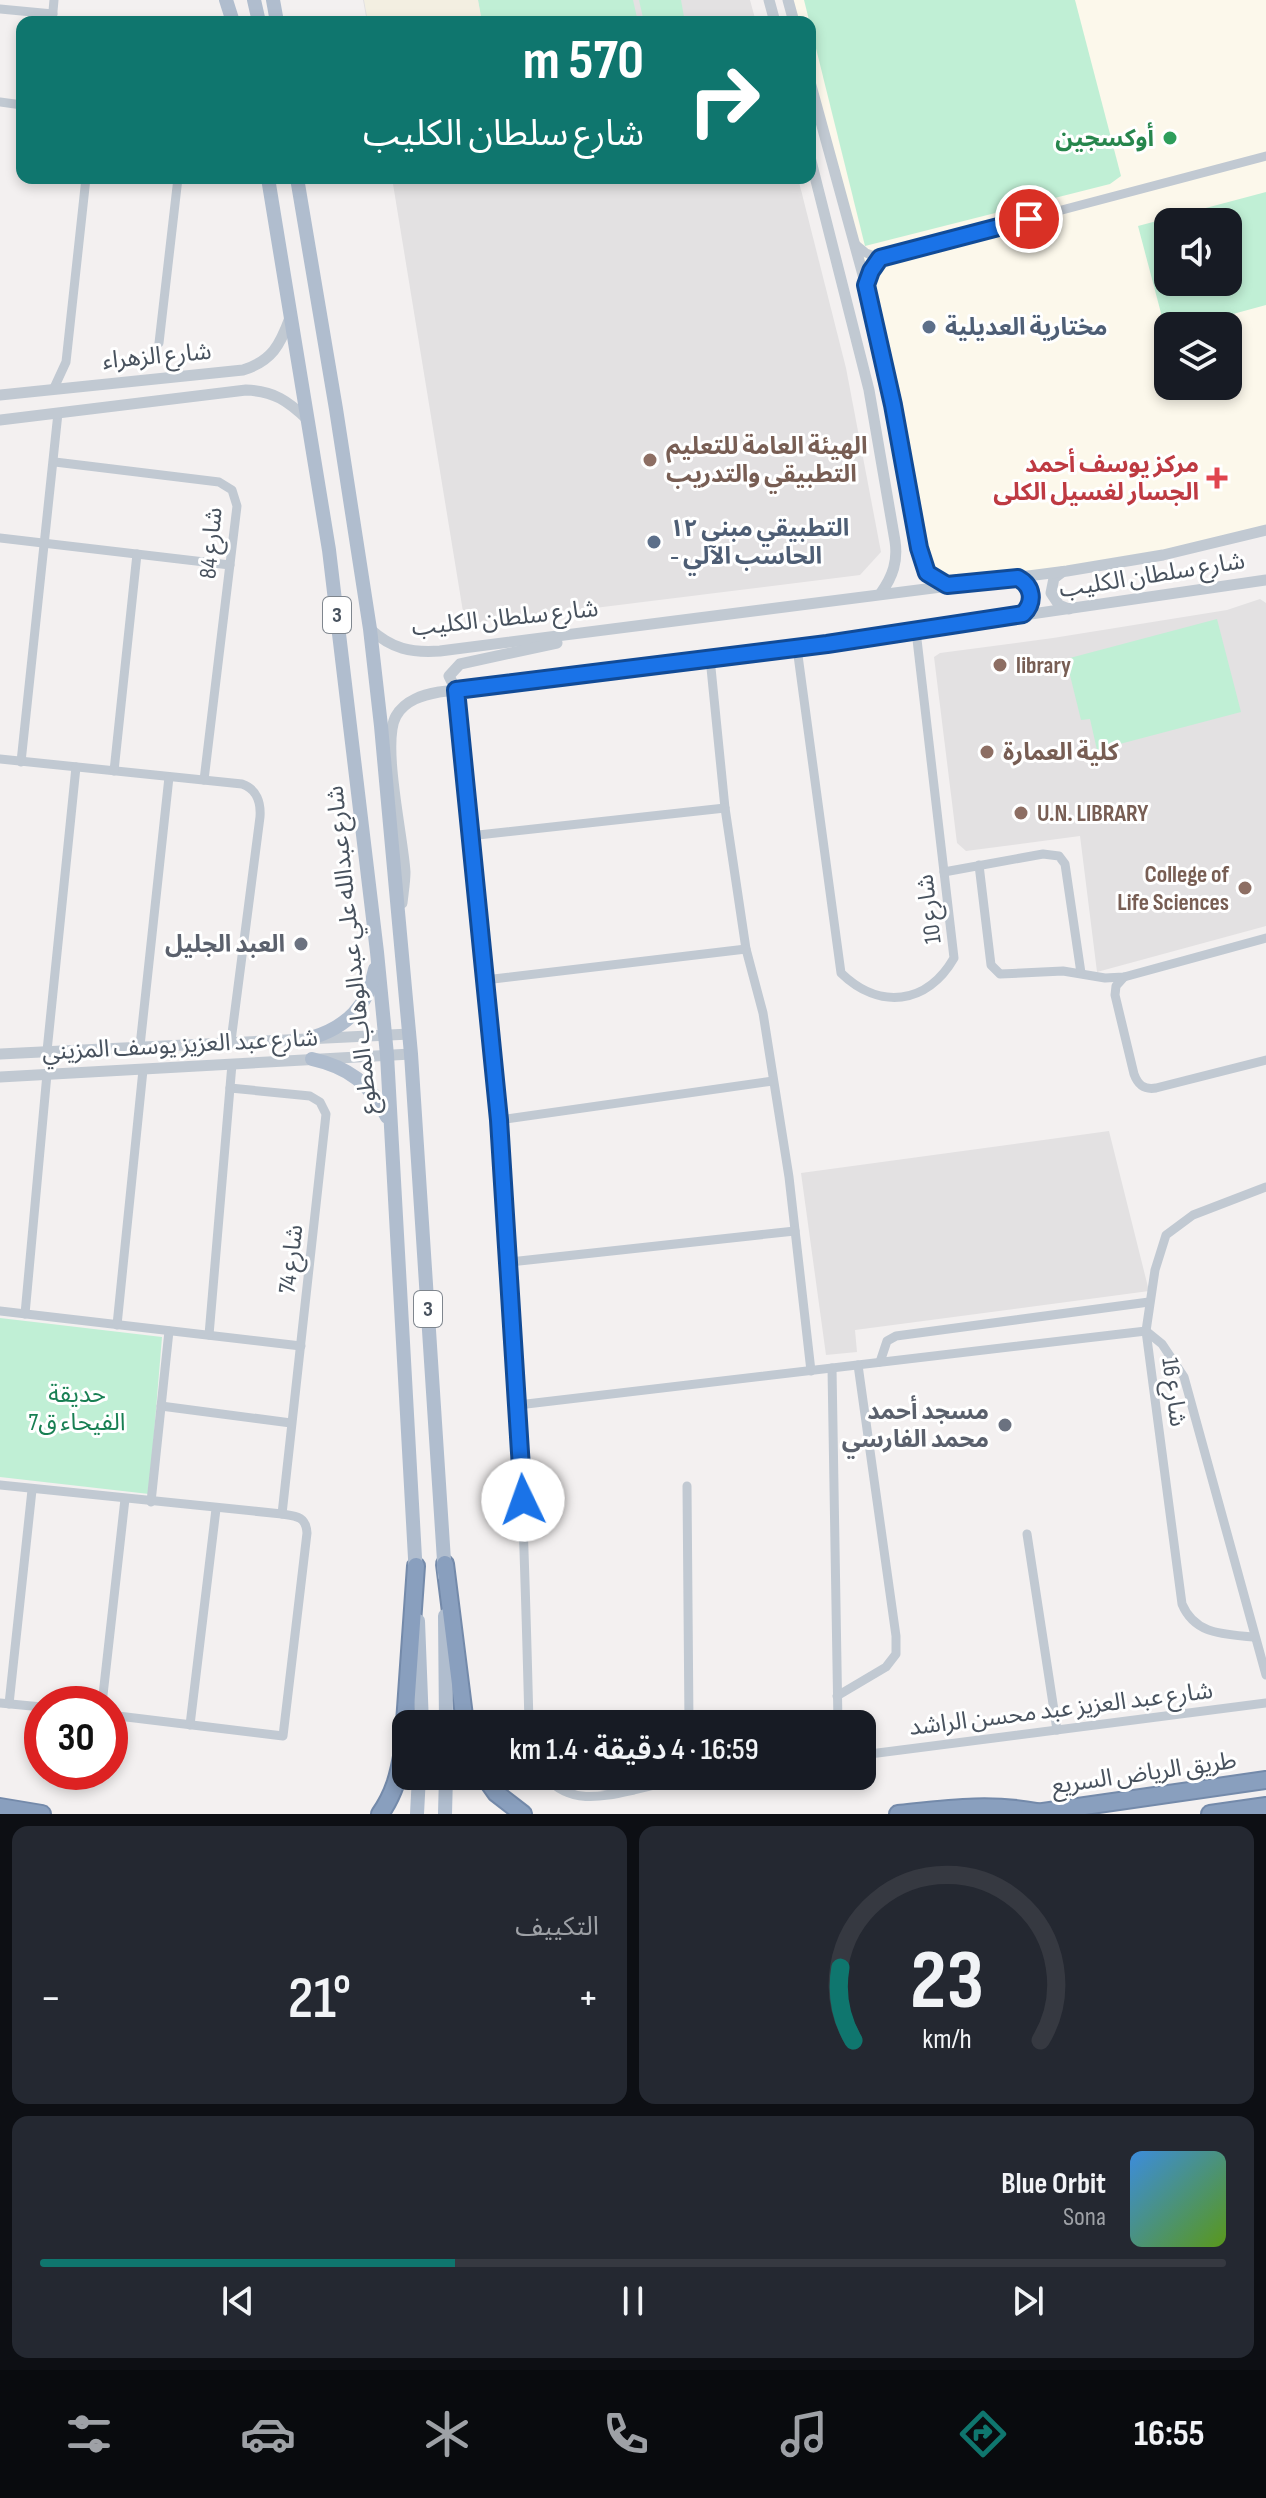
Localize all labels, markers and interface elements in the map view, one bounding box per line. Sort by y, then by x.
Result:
text: 570 m [523,28,644,95]
icon: right [672,48,776,152]
text: شارع سلطان الكليب [363,113,644,156]
place label: أوكسجين [1055,122,1154,153]
marker: أوكسجين [1161,129,1179,147]
pin [995,185,1063,253]
icon: arrive [1007,197,1051,241]
map controls [1154,208,1242,400]
button: sound [1154,208,1242,296]
button: layers [1154,312,1242,400]
place label: مختارية العديلية [945,313,1108,342]
marker: مختارية العديلية [920,318,938,336]
street label: شارع الزهراء [101,337,213,377]
place label: الهيئة العامة للتعليم التطبيقي والتدريب [666,432,868,493]
place label: مركز يوسف أحمد الجسار لغسيل الكلى [993,448,1199,507]
marker: الهيئة العامة للتعليم التطبيقي والتدريب [641,451,659,469]
marker: مركز يوسف أحمد الجسار لغسيل الكلى [1206,467,1228,489]
street label: شارع 84 [193,506,231,580]
place label: التطبيقي مبنى ١٢ - الحاسب الآلي [670,514,849,575]
marker: التطبيقي مبنى ١٢ - الحاسب الآلي [645,533,663,551]
street label: شارع سلطان الكليب [1057,546,1247,606]
street label: شارع سلطان الكليب [410,594,600,644]
road number: 3 [323,597,351,633]
place label: library [1016,651,1071,680]
marker: library [991,656,1009,674]
place label: كلية العمارة [1003,738,1120,767]
marker: كلية العمارة [978,743,996,761]
street label: شارع عبدالله علي عبدالوهاب المطوع [320,784,387,1116]
place label: U.N. LIBRARY [1037,799,1148,828]
marker: U.N. LIBRARY [1012,804,1030,822]
place label: College of Life Sciences [1117,860,1230,917]
street label: شارع 10 [910,872,950,945]
marker: College of Life Sciences [1236,879,1254,897]
place label: العبد الجليل [165,930,285,959]
marker: العبد الجليل [292,935,310,953]
street label: شارع عبد العزيز يوسف المزيني [41,1023,319,1070]
street label: شارع 74 [272,1223,312,1295]
road number: 3 [414,1291,442,1327]
street label: شارع 16 [1153,1356,1193,1429]
park label: حديقة الفيحاء ق7 [29,1380,125,1437]
place label: مسجد أحمد محمد الفارسي [842,1395,989,1458]
marker: مسجد أحمد محمد الفارسي [996,1416,1014,1434]
position arrow [481,1458,565,1542]
street label: شارع عبد العزيز عبد محسن الراشد [907,1676,1215,1744]
speed limit sign: 30 [24,1686,128,1790]
text: 16:59 · 4 دقيقة · 1.4 km [509,1732,759,1768]
street label: طريق الرياض السريع [1050,1746,1239,1802]
text: التكييف [515,1912,599,1943]
text: 23 [910,1932,983,2032]
text: 21° [288,1963,351,2035]
text: − [40,1972,62,2025]
text: + [577,1972,599,2025]
text: km/h [922,2022,971,2057]
text: Blue Orbit [1001,2166,1106,2202]
text: Sona [1063,2202,1106,2233]
icon: previous [216,2279,260,2323]
icon: pause [611,2279,655,2323]
icon: next [1006,2279,1050,2323]
icon: filters [61,2406,117,2462]
icon: car [240,2406,296,2462]
icon: climate [419,2406,475,2462]
icon: phone [598,2406,654,2462]
icon: music [776,2406,832,2462]
icon: directions [955,2406,1011,2462]
text: 16:55 [1134,2413,1205,2456]

